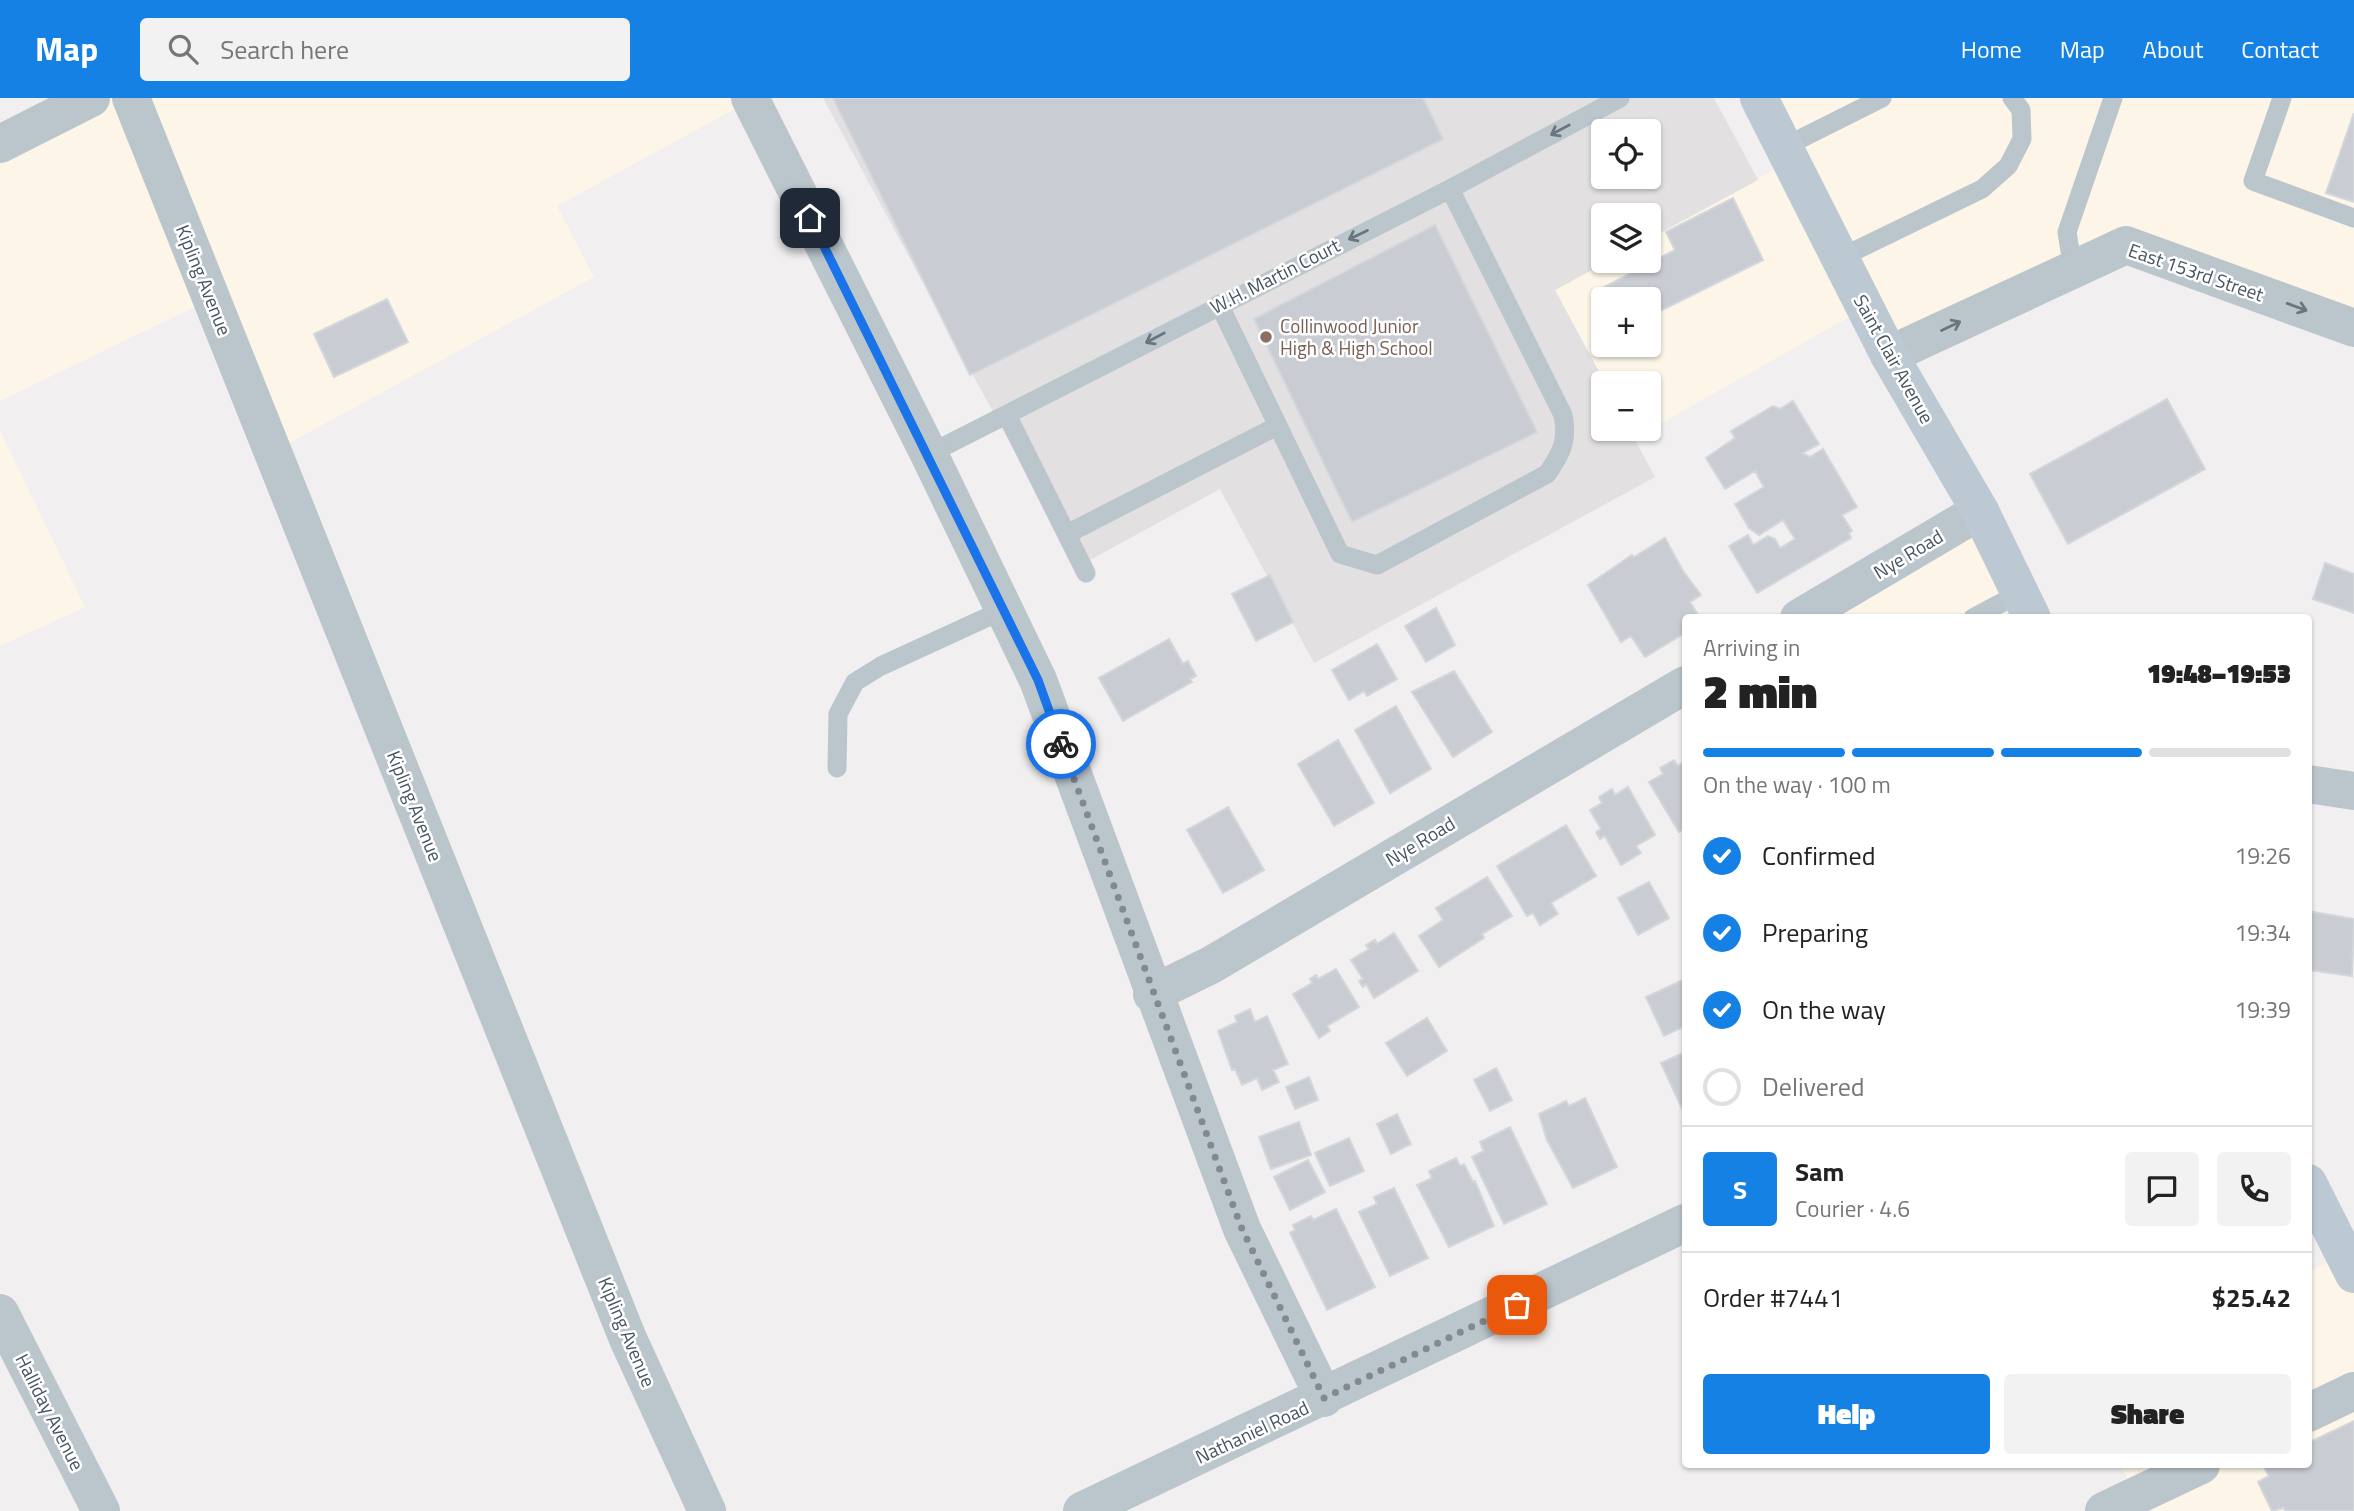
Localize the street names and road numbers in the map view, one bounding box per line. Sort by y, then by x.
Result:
street label: Kipling Avenue [169,220,240,340]
street label: W.H. Martin Court [1205,230,1345,321]
street label: East 153rd Street [2125,235,2268,308]
street label: Saint Clair Avenue [1847,289,1942,429]
street label: Nye Road [1867,521,1948,586]
street label: Kipling Avenue [380,746,451,866]
street label: Nye Road [1379,808,1460,873]
street label: Kipling Avenue [591,1272,664,1391]
street label: Halliday Avenue [9,1348,92,1475]
street label: Nathaniel Road [1190,1393,1313,1471]

